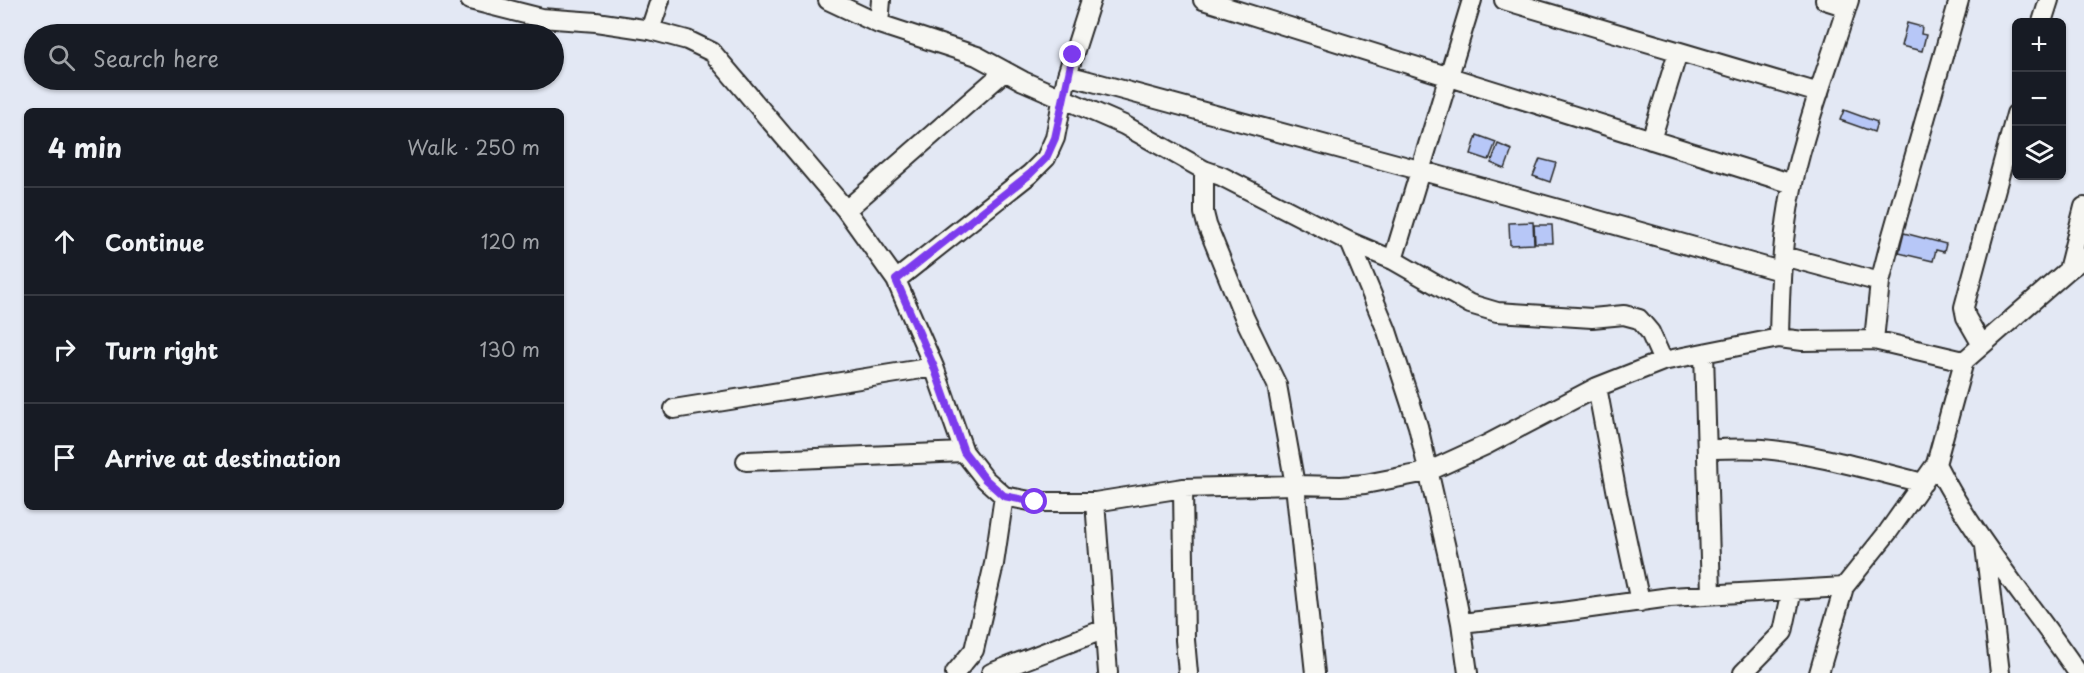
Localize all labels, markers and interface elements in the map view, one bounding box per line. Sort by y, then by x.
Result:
map controls [2012,18,2066,180]
button: + [2012,18,2066,72]
search box [24,24,564,90]
icon: search [45,41,78,74]
text: Search here [93,41,219,74]
route end [1059,41,1085,67]
button: − [2012,72,2066,126]
button: layers [2012,126,2066,180]
text: 4 min [48,128,122,167]
text: Walk · 250 m [407,132,540,162]
icon: ahead [48,225,81,258]
text: Continue [105,225,204,258]
text: 120 m [481,226,540,256]
icon: right [48,333,81,366]
text: Turn right [105,333,218,366]
text: 130 m [480,334,540,364]
icon: arrive [48,441,81,474]
text: Arrive at destination [105,441,341,474]
route start [1021,488,1047,514]

